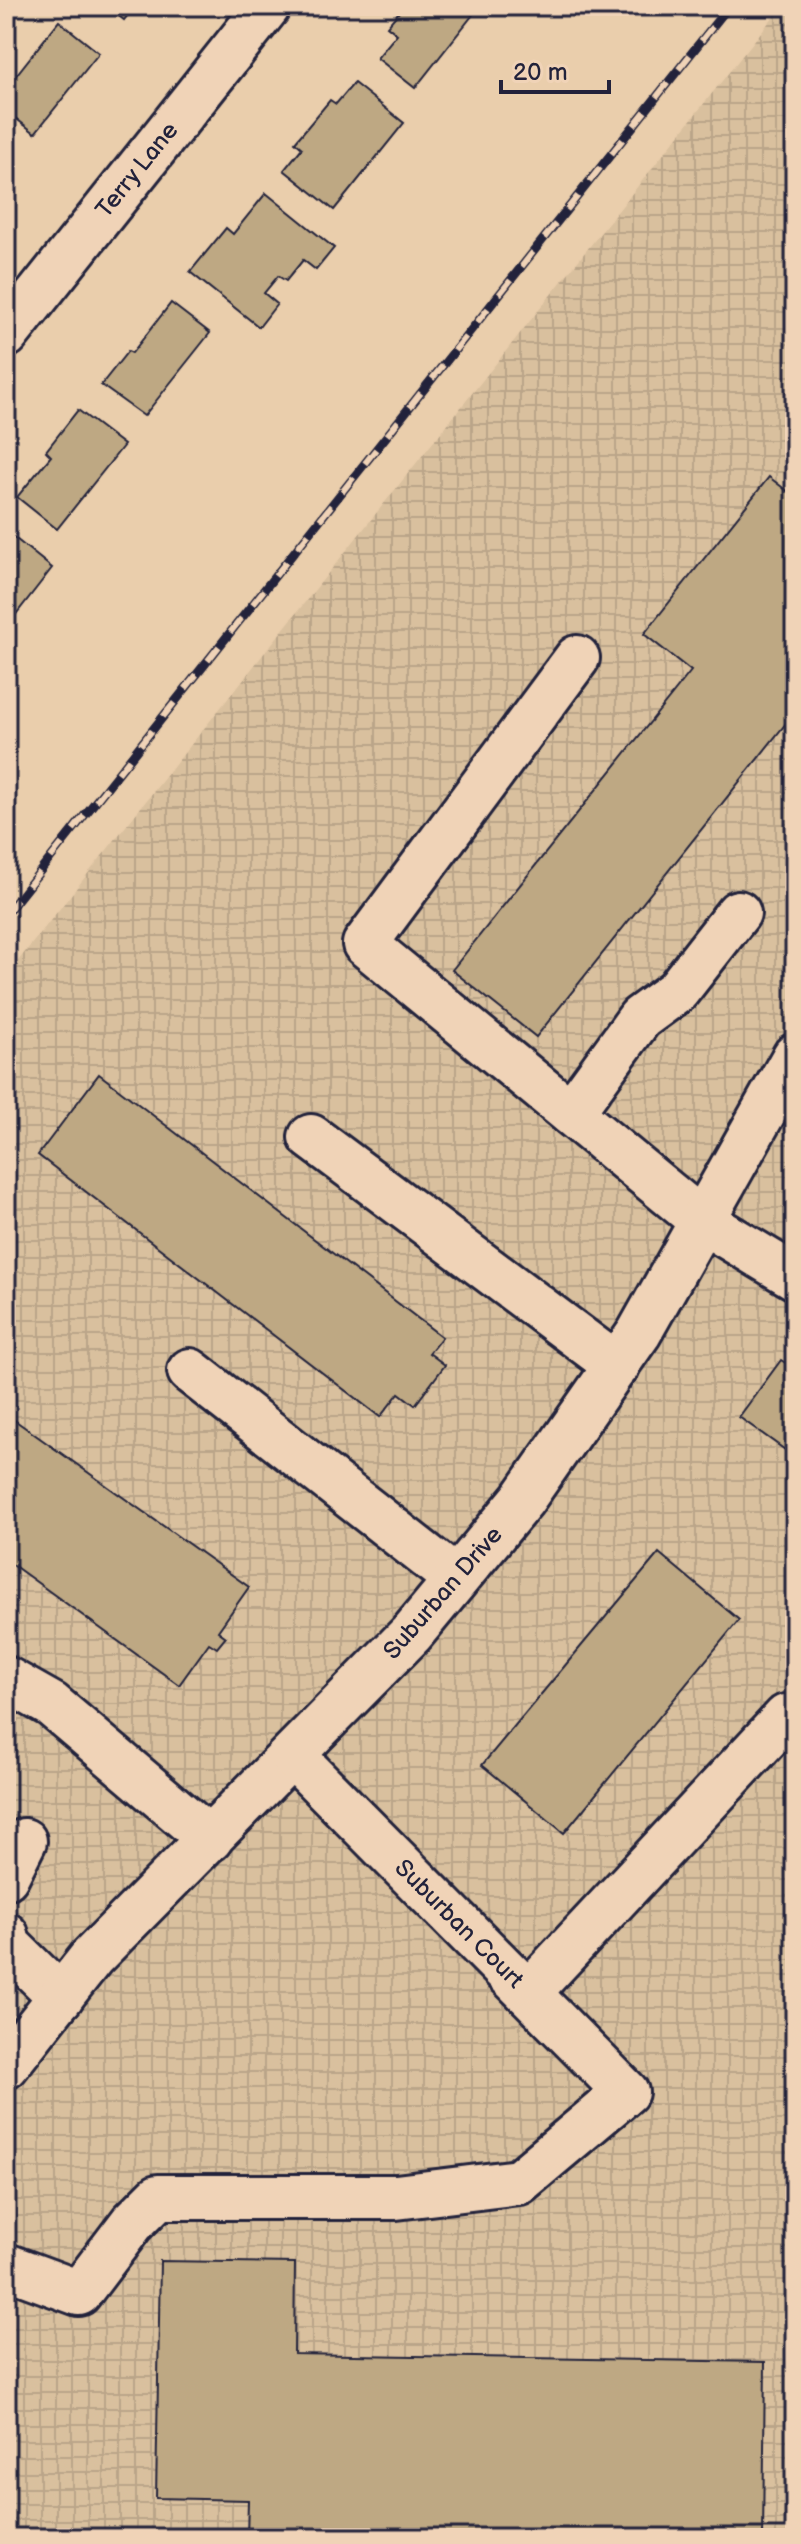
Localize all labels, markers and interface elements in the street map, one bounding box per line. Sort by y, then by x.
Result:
scale bar [501,44,609,94]
text: 20 m [513,58,568,87]
street label: Terry Lane [90,116,184,224]
street label: Suburban Drive [377,1521,509,1665]
street label: Suburban Court [388,1853,530,1995]

